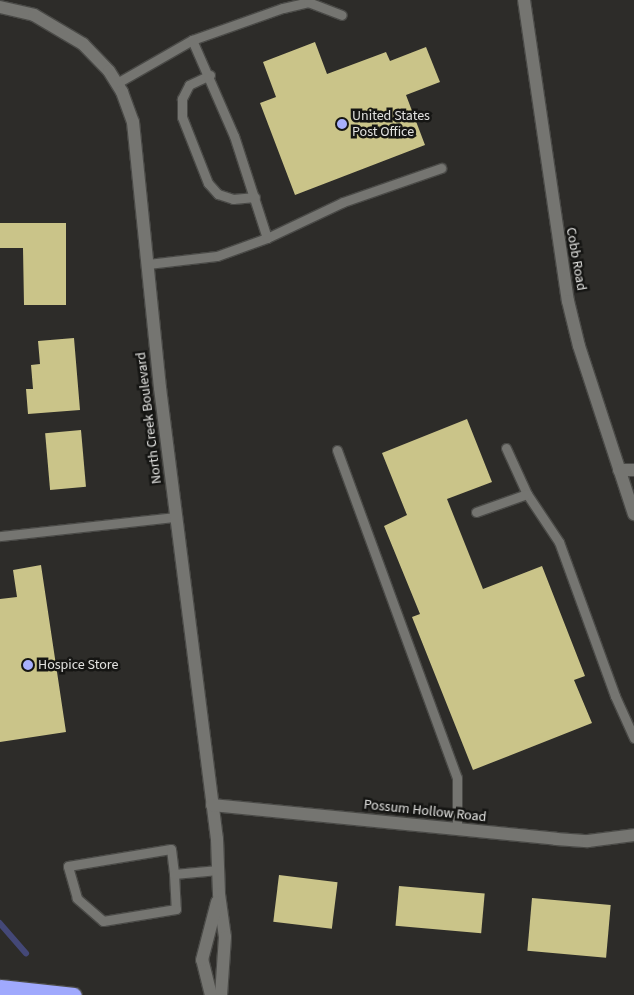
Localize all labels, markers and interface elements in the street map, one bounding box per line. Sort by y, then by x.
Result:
place label: United States Post Office [352,108,430,140]
marker: United States Post Office [336,118,348,130]
street label: Cobb Road [562,226,590,292]
street label: North Creek Boulevard [133,351,165,485]
place label: Hospice Store [38,657,119,673]
marker: Hospice Store [22,659,34,671]
street label: Possum Hollow Road [363,796,487,826]

